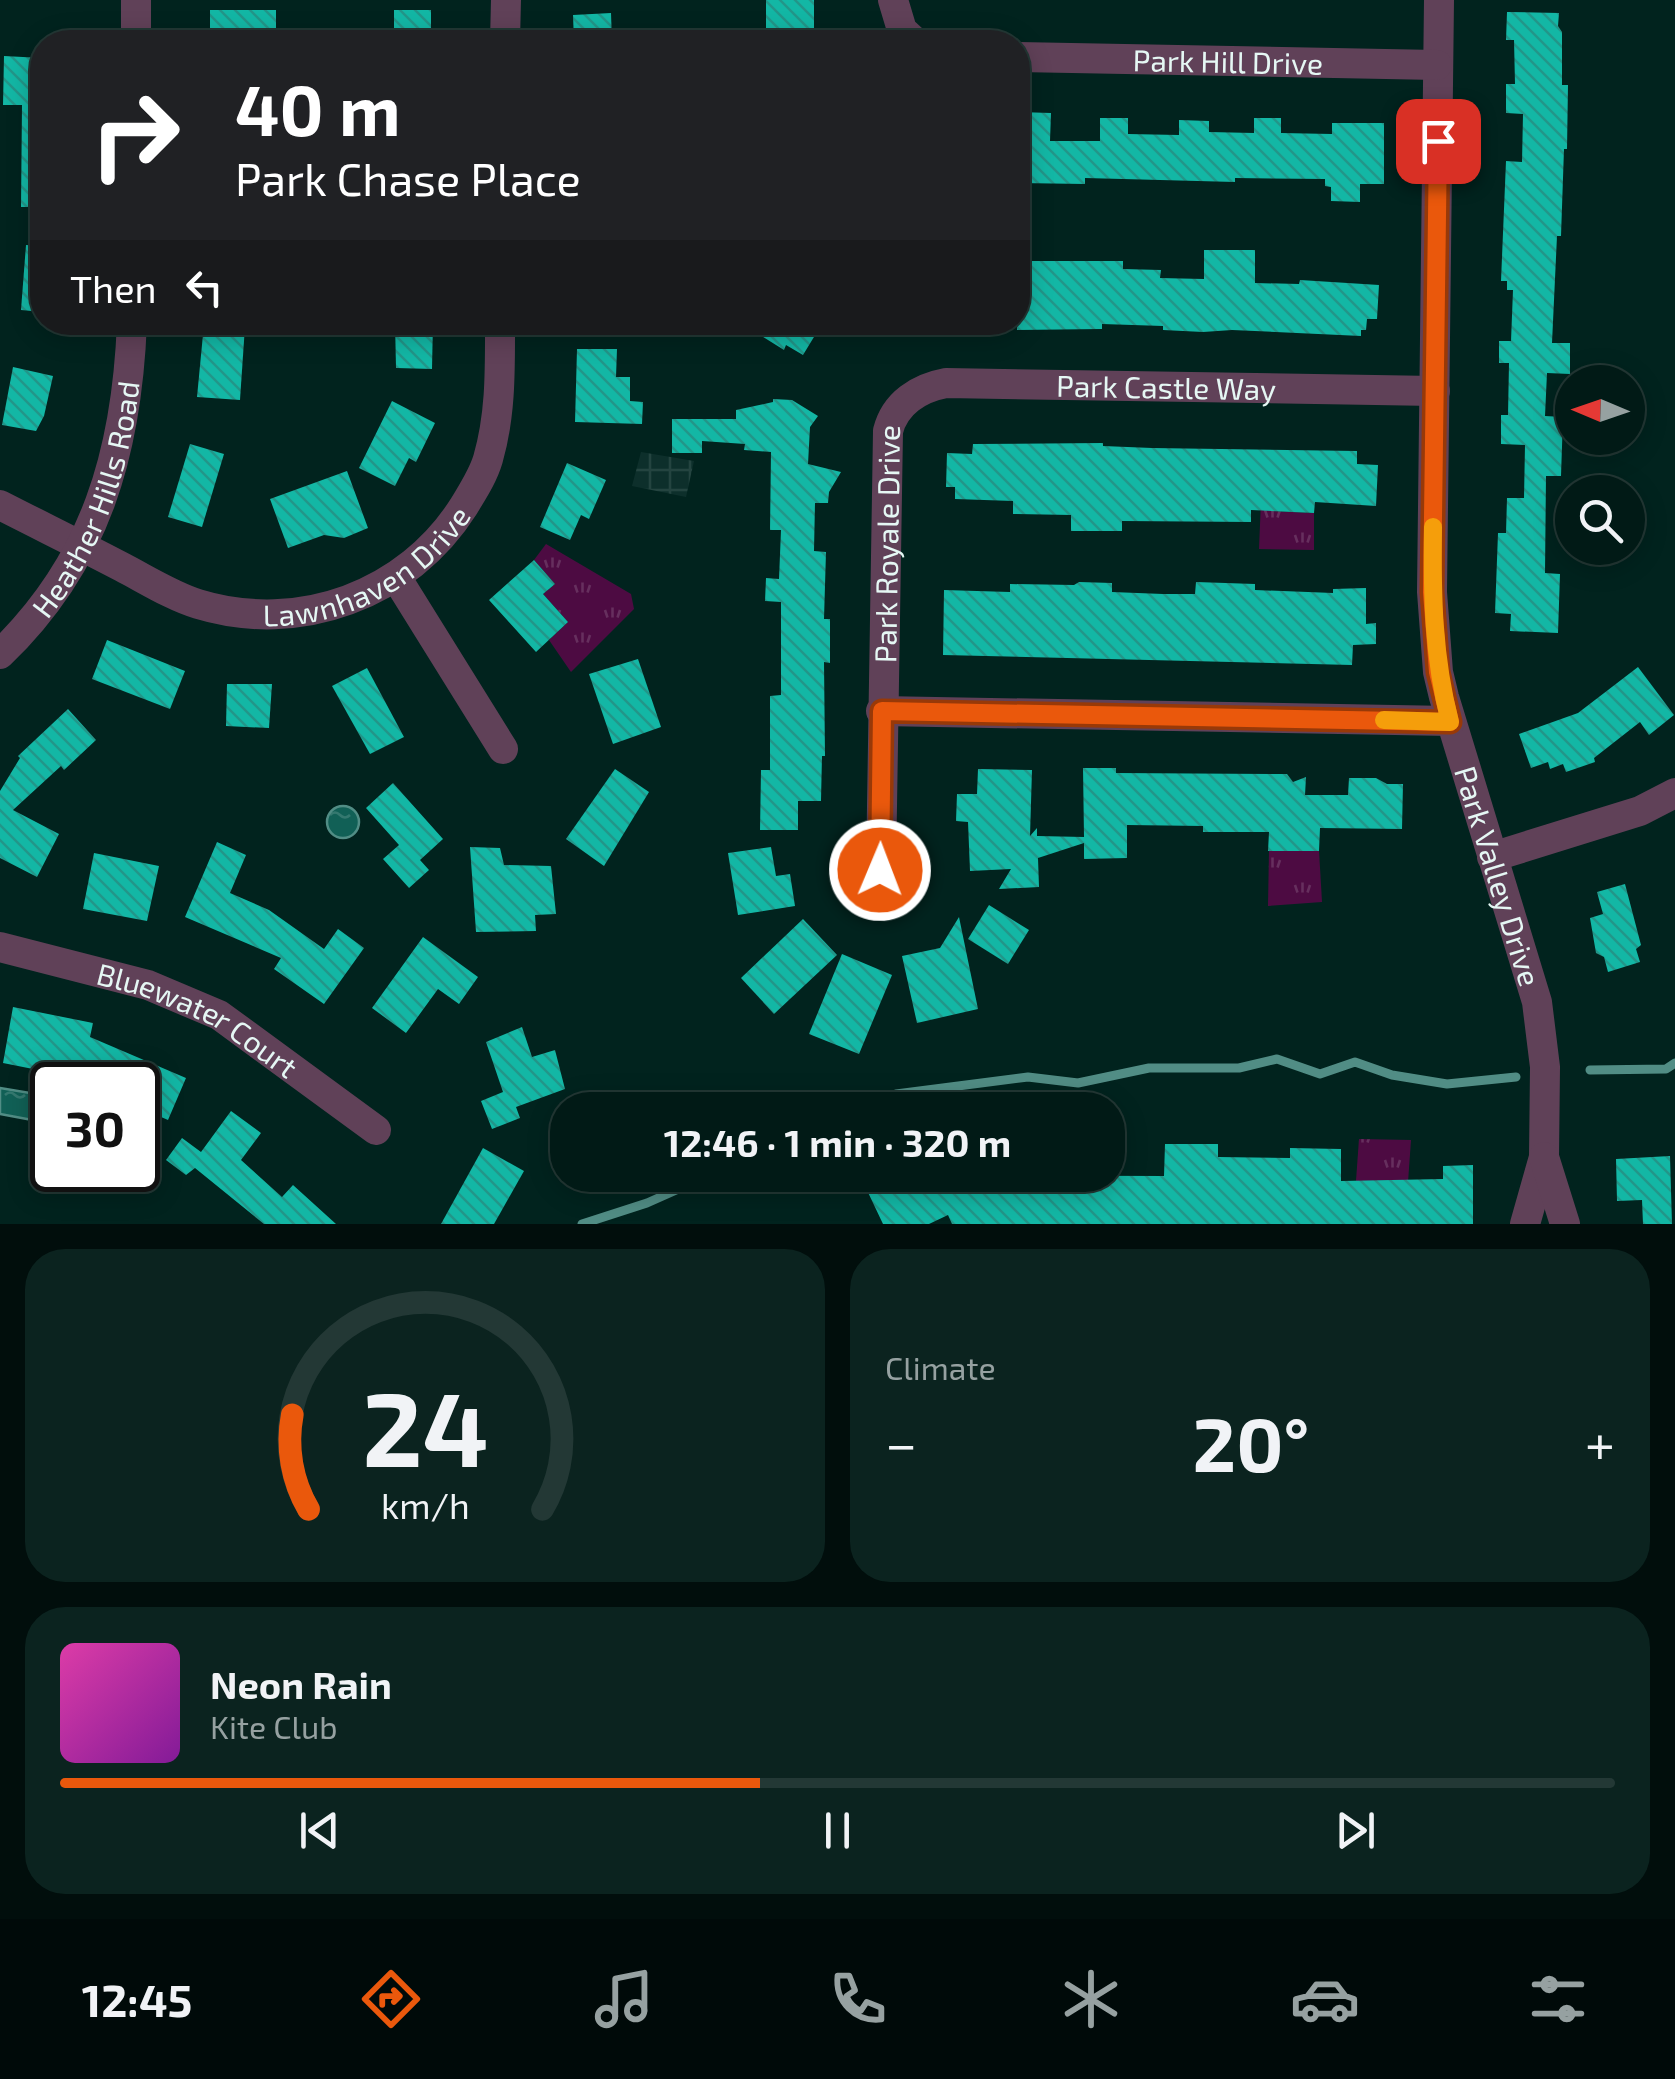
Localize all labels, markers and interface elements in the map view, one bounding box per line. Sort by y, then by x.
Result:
street label: Park Hill Drive [1132,41,1323,81]
text: 40 m [235,66,401,150]
icon: right [70,70,200,200]
pin [1396,99,1481,184]
icon: arrive [1411,114,1466,169]
text: Park Chase Place [235,151,581,205]
icon: left [177,260,232,315]
text: Then [70,265,157,311]
north arrow [1555,365,1645,455]
map controls [1555,365,1645,565]
street label: Park Castle Way [1056,367,1277,406]
street label: Heather Hills Road [24,379,146,624]
street label: Park Royale Drive [866,425,906,663]
button: search [1555,475,1645,565]
street label: Lawnhaven Drive [263,499,477,632]
street label: Park Valley Drive [1448,762,1549,990]
position arrow [828,818,932,922]
street label: Bluewater Court [93,955,305,1085]
speed limit sign: 30 [30,1062,160,1192]
text: 12:46 · 1 min · 320 m [664,1119,1011,1165]
text: Climate [885,1348,996,1386]
text: 24 [362,1363,488,1488]
text: 20° [1193,1397,1309,1487]
text: − [885,1409,917,1475]
text: + [1585,1409,1615,1475]
text: km/h [381,1483,469,1526]
text: Neon Rain [210,1661,392,1707]
text: Kite Club [210,1707,338,1745]
icon: previous [292,1803,347,1858]
icon: pause [810,1803,865,1858]
icon: next [1328,1803,1383,1858]
icon: directions [356,1964,426,2034]
icon: music [589,1964,659,2034]
icon: phone [823,1964,893,2034]
icon: climate [1056,1964,1126,2034]
icon: car [1290,1964,1360,2034]
icon: filters [1523,1964,1593,2034]
text: 12:45 [82,1972,192,2026]

